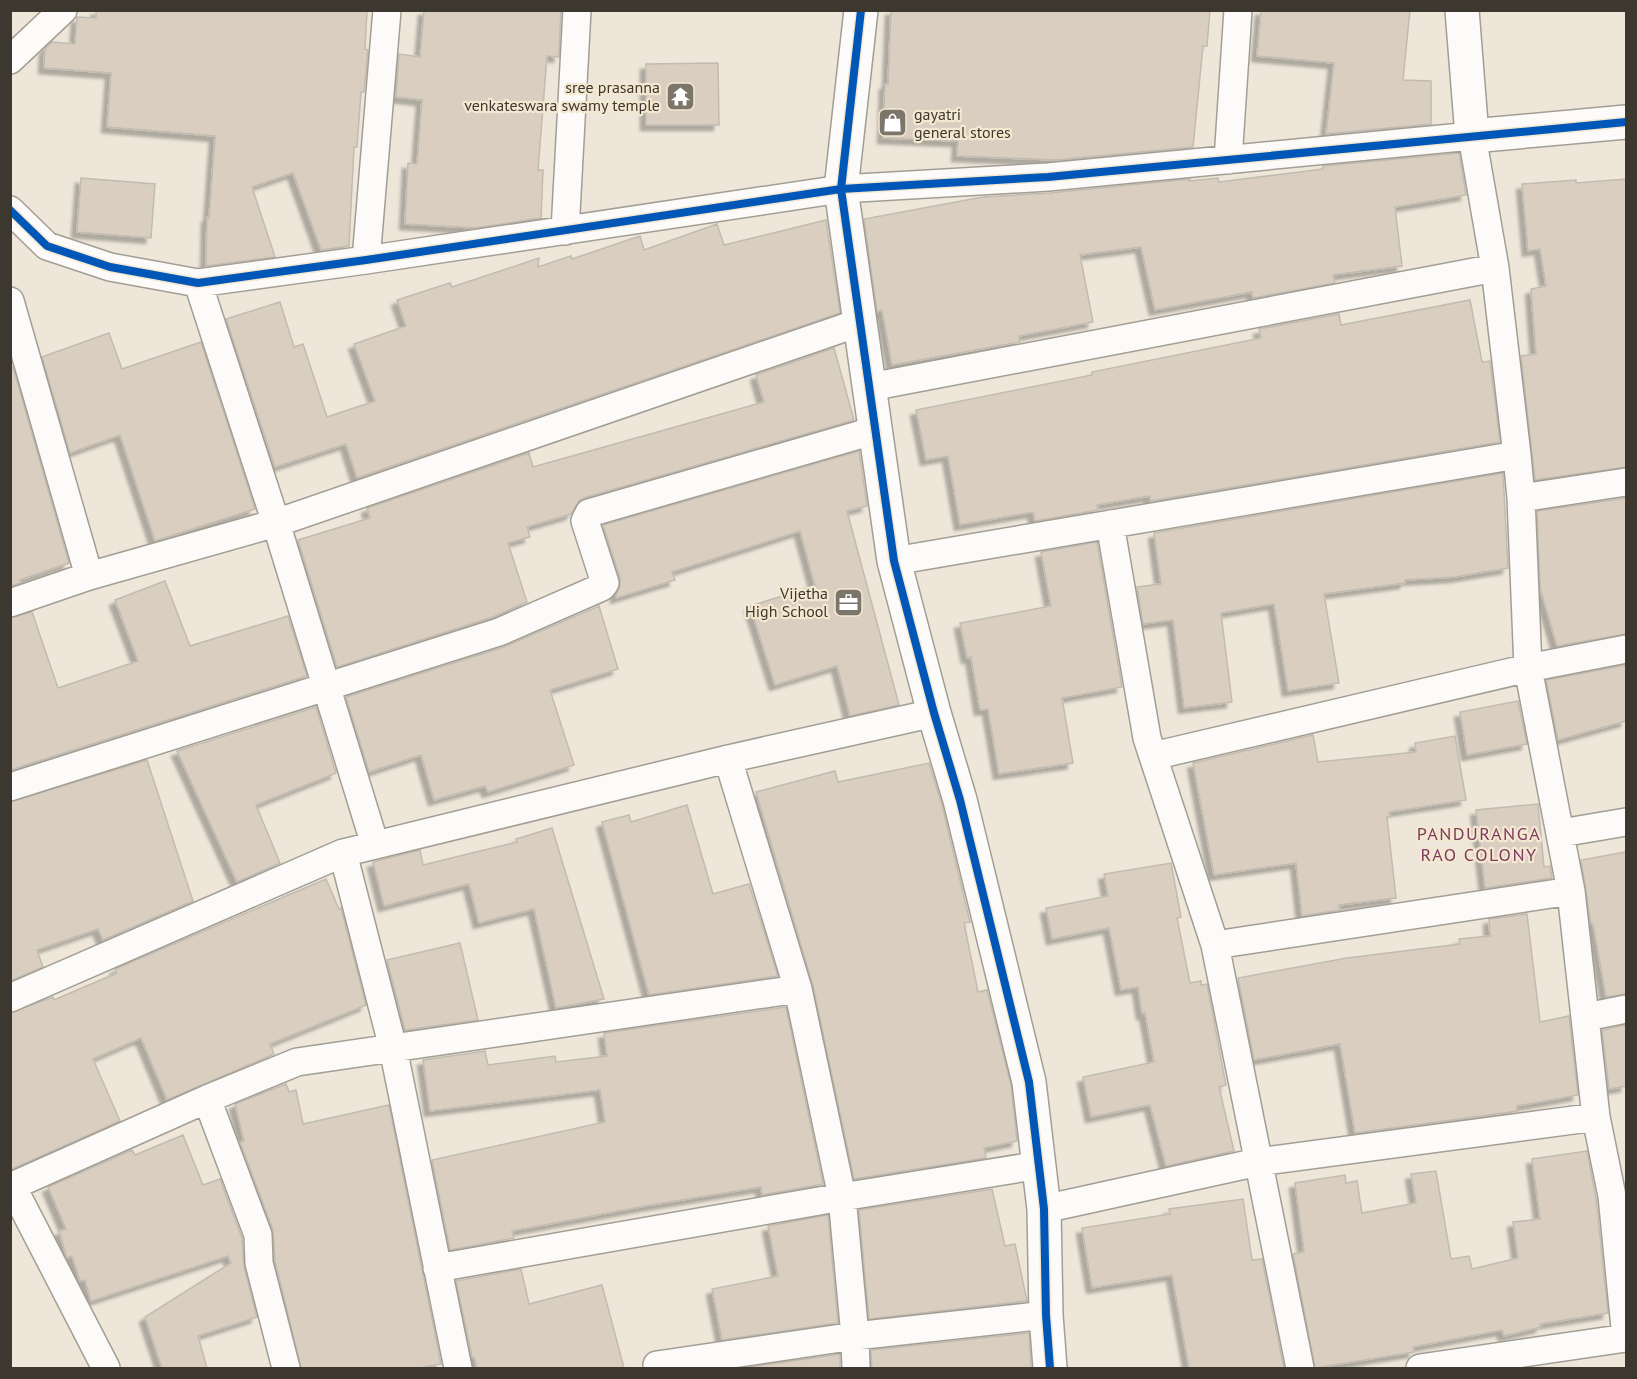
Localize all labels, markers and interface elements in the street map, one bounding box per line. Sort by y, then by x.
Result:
place label: sree prasanna venkateswara swamy temple [464,77,660,115]
temple icon: sree prasanna venkateswara swamy temple [665,80,697,112]
place label: gayatri general stores [914,104,1011,142]
shop icon: gayatri general stores [877,107,909,139]
place label: Vijetha High School [745,583,828,621]
office icon: Vijetha High School [833,586,865,618]
district label: PANDURANGA RAO COLONY [1417,822,1541,866]

